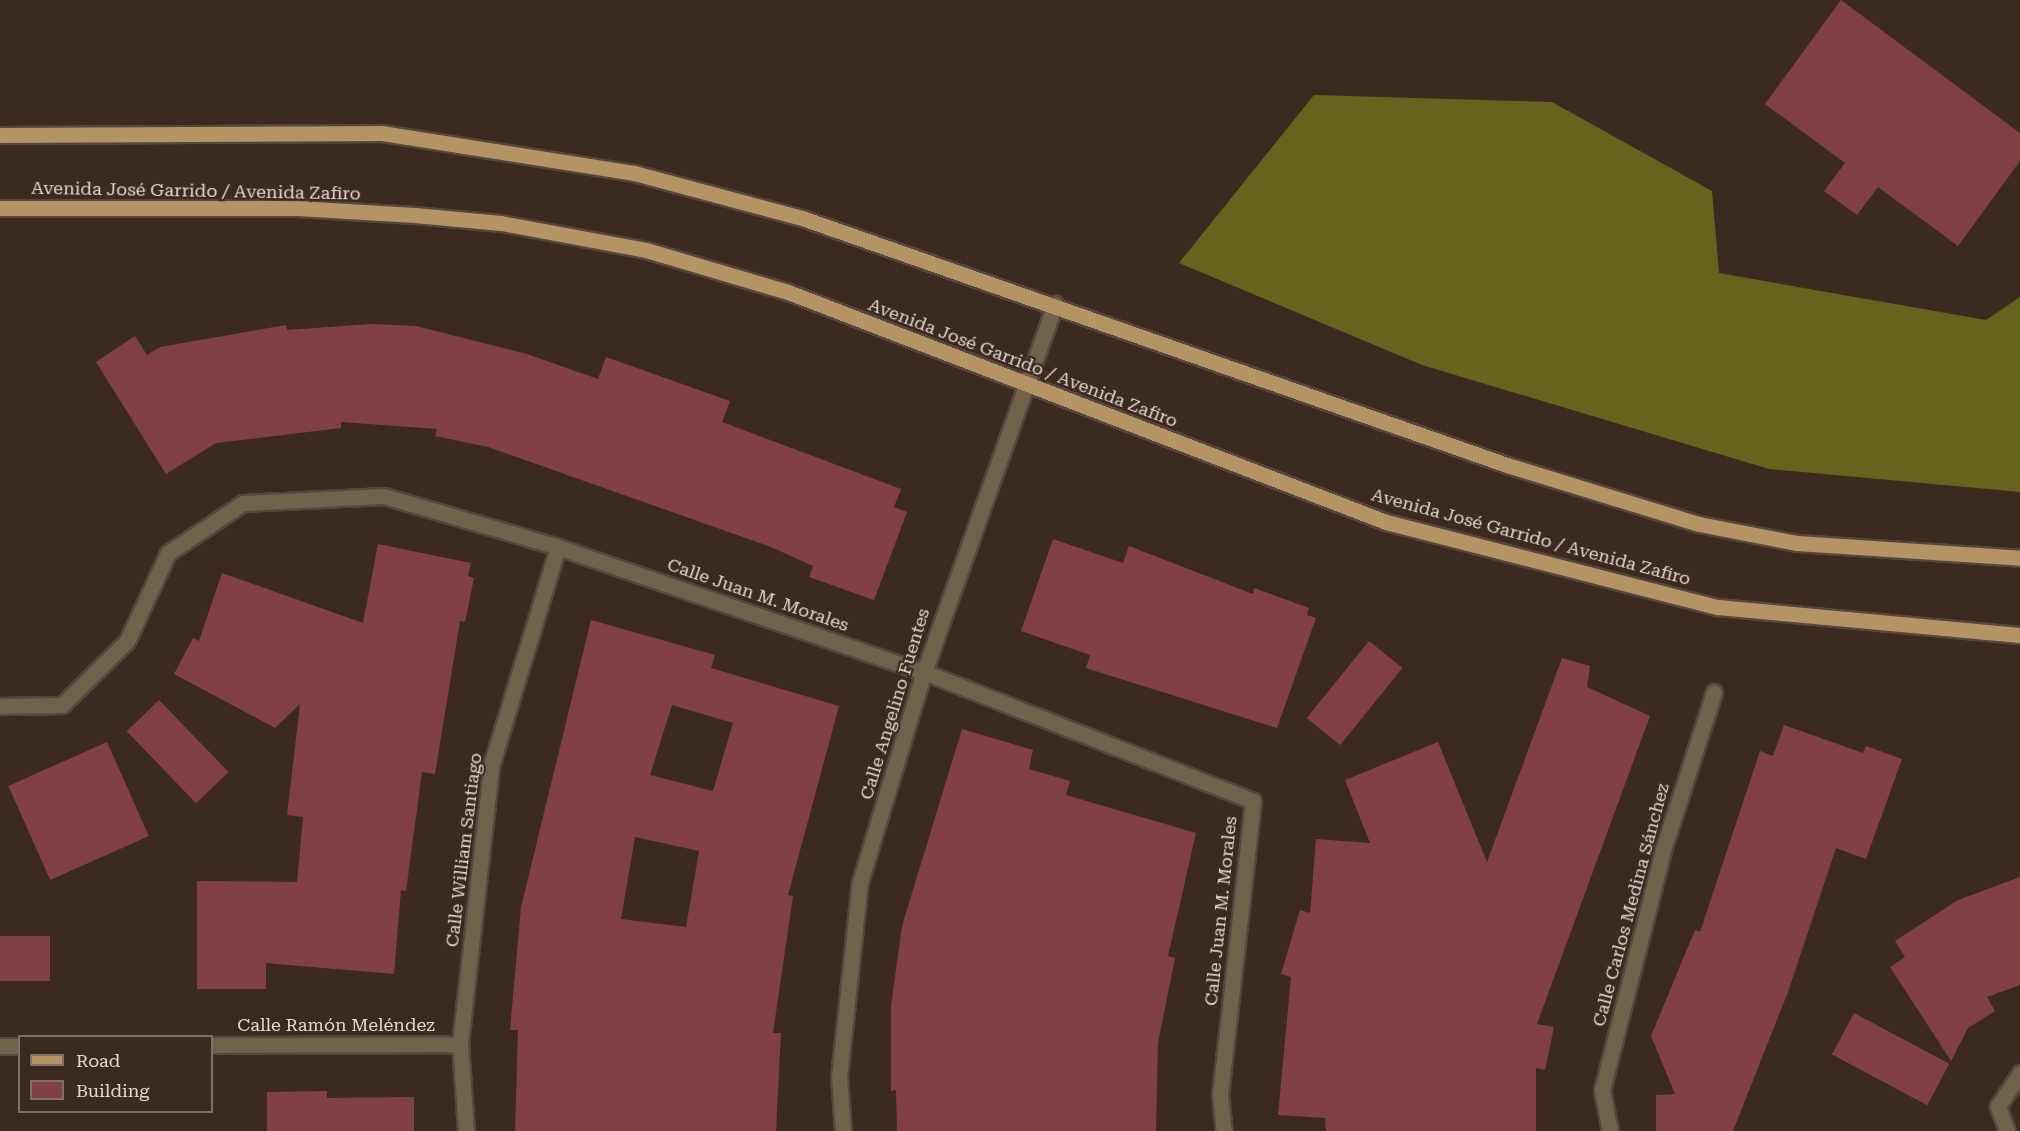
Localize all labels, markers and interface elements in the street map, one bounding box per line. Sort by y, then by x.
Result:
street label: Avenida José Garrido / Avenida Zafiro [31,177,361,205]
street label: Avenida José Garrido / Avenida Zafiro [865,294,1181,432]
street label: Avenida José Garrido / Avenida Zafiro [1369,484,1693,590]
street label: Calle Juan M. Morales [664,554,852,636]
street label: Calle Angelino Fuentes [856,606,934,802]
street label: Calle William Santiago [441,752,487,948]
street label: Calle Carlos Medina Sánchez [1588,781,1674,1029]
street label: Calle Juan M. Morales [1200,815,1242,1007]
street label: Calle Ramón Meléndez [237,1014,435,1036]
legend [18,1035,213,1113]
text: Road [76,1050,120,1071]
text: Building [76,1080,150,1101]

